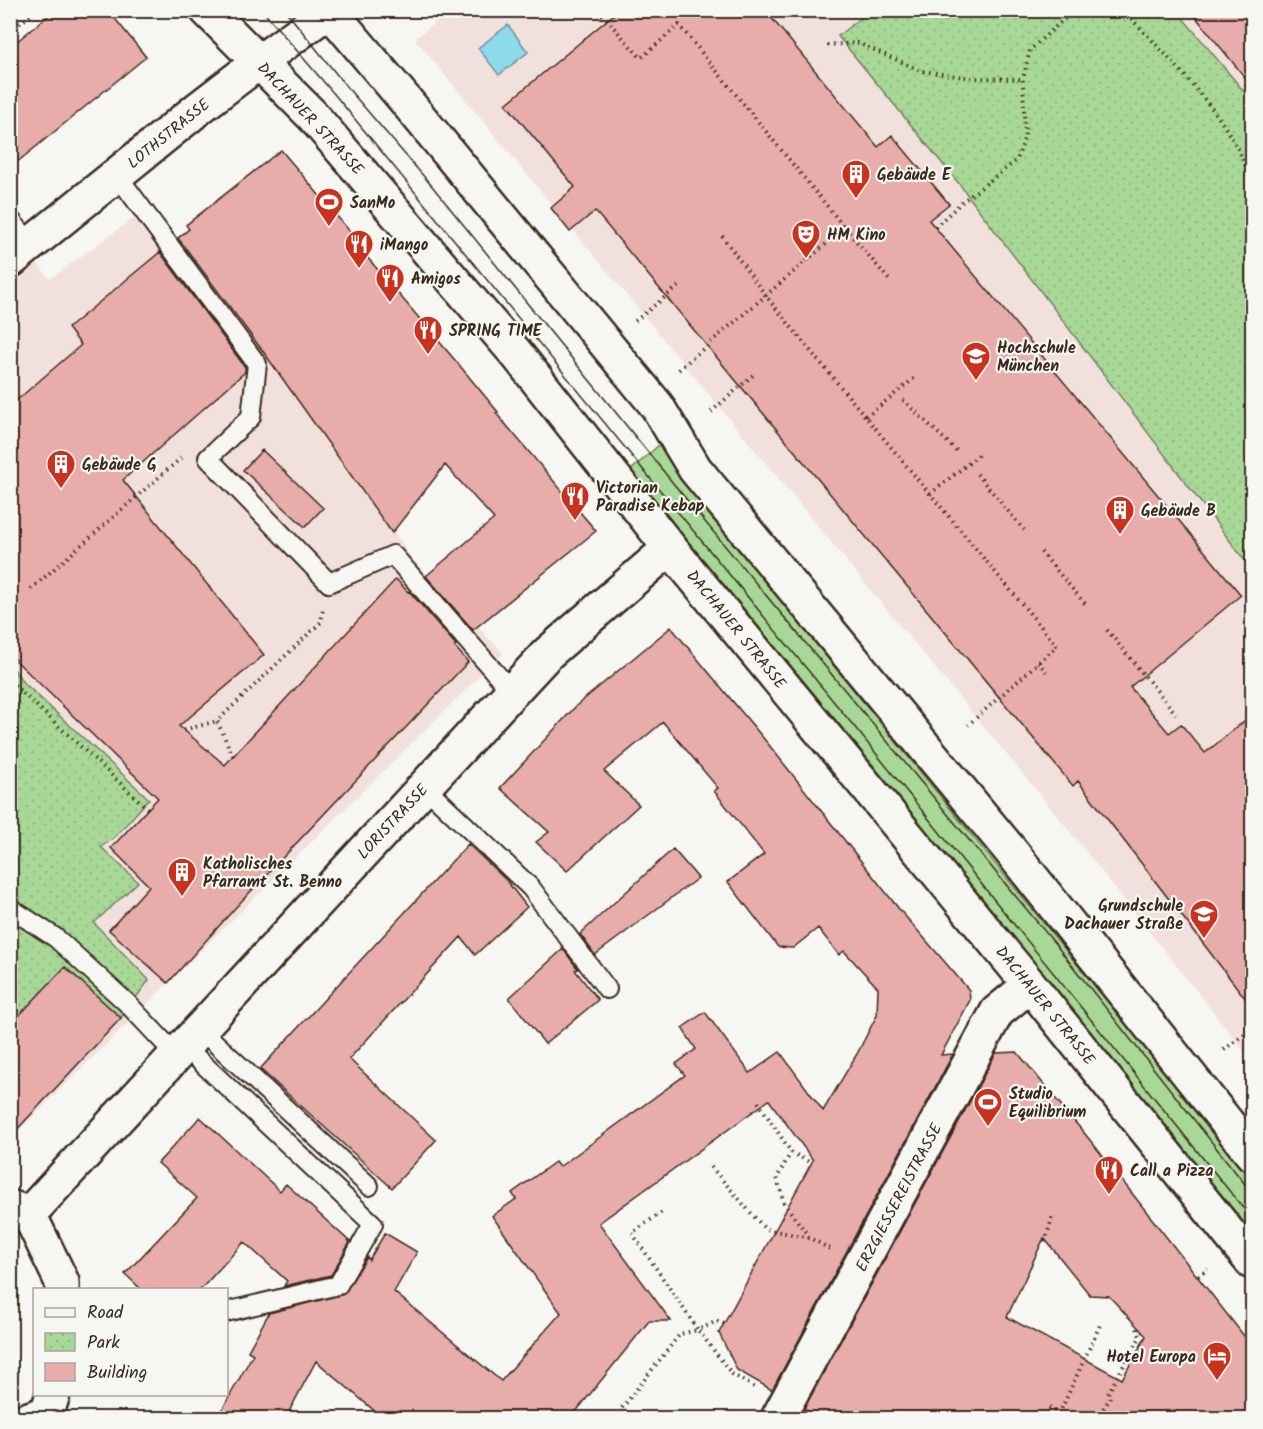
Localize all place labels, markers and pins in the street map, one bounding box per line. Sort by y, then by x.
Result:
building icon: Gebäude E [840,158,872,200]
place label: Gebäude E [877,163,952,188]
sports icon: SanMo [313,186,345,228]
place label: SanMo [350,191,395,216]
theatre icon: HM Kino [790,218,822,260]
place label: HM Kino [827,223,886,248]
restaurant icon: iMango [343,228,375,270]
place label: iMango [380,233,428,258]
restaurant icon: Amigos [374,262,406,304]
place label: Amigos [411,267,461,292]
restaurant icon: SPRING TIME [412,314,444,356]
place label: SPRING TIME [449,319,543,344]
place label: Hochschule München [997,336,1076,379]
school or university icon: Hochschule München [960,340,992,382]
building icon: Gebäude G [45,448,77,490]
place label: Gebäude G [82,453,157,478]
place label: Victorian Paradise Kebap [596,476,705,519]
restaurant icon: Victorian Paradise Kebap [559,480,591,522]
building icon: Gebäude B [1104,494,1136,536]
place label: Gebäude B [1141,499,1216,524]
place label: Katholisches Pfarramt St. Benno [203,852,342,895]
building icon: Katholisches Pfarramt St. Benno [166,856,198,898]
place label: Grundschule Dachauer Straße [1064,894,1183,937]
school or university icon: Grundschule Dachauer Straße [1188,898,1220,940]
place label: Studio Equilibrium [1009,1082,1086,1125]
sports icon: Studio Equilibrium [972,1086,1004,1128]
restaurant icon: Call a Pizza [1093,1154,1125,1196]
place label: Call a Pizza [1130,1159,1214,1184]
hotel icon: Hotel Europa [1201,1340,1233,1382]
place label: Hotel Europa [1106,1345,1196,1370]

